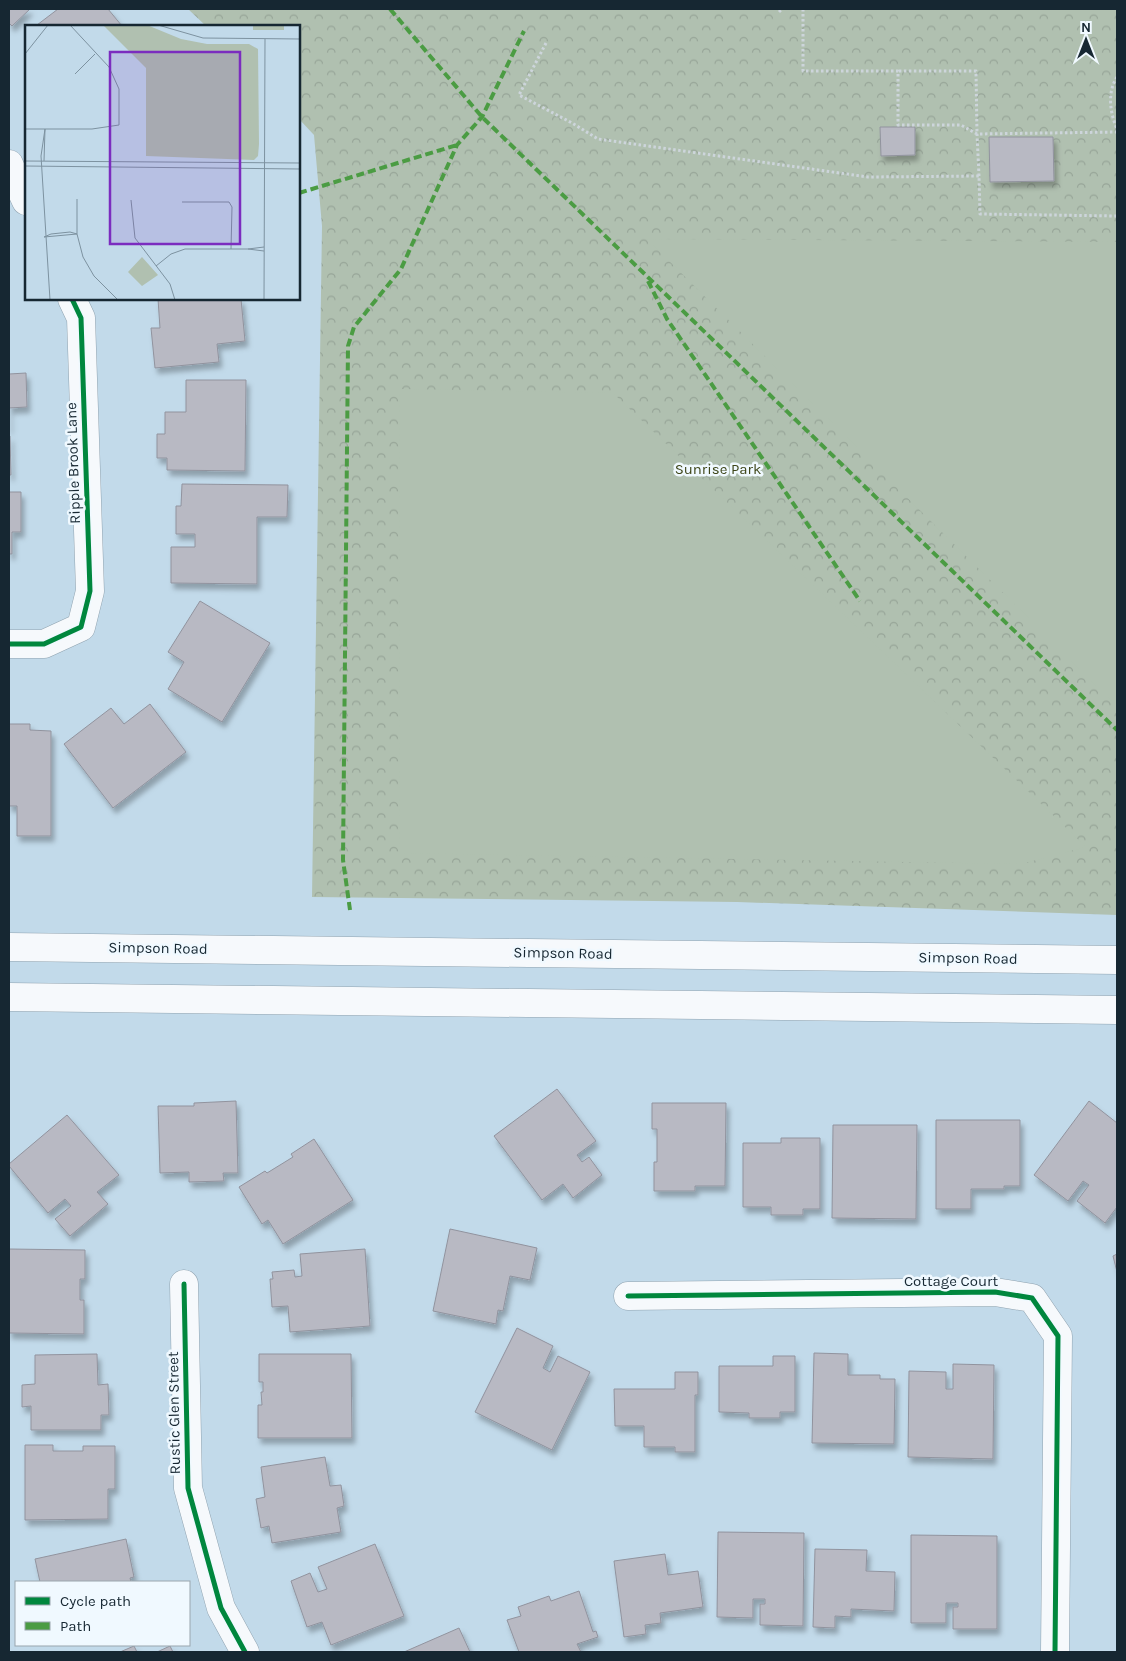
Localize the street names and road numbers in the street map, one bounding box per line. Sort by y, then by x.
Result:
street label: Ripple Brook Lane [62,402,84,524]
street label: Simpson Road [108,938,208,958]
street label: Simpson Road [513,943,613,963]
street label: Simpson Road [918,948,1018,968]
street label: Cottage Court [904,1272,998,1290]
street label: Rustic Glen Street [164,1351,184,1475]

